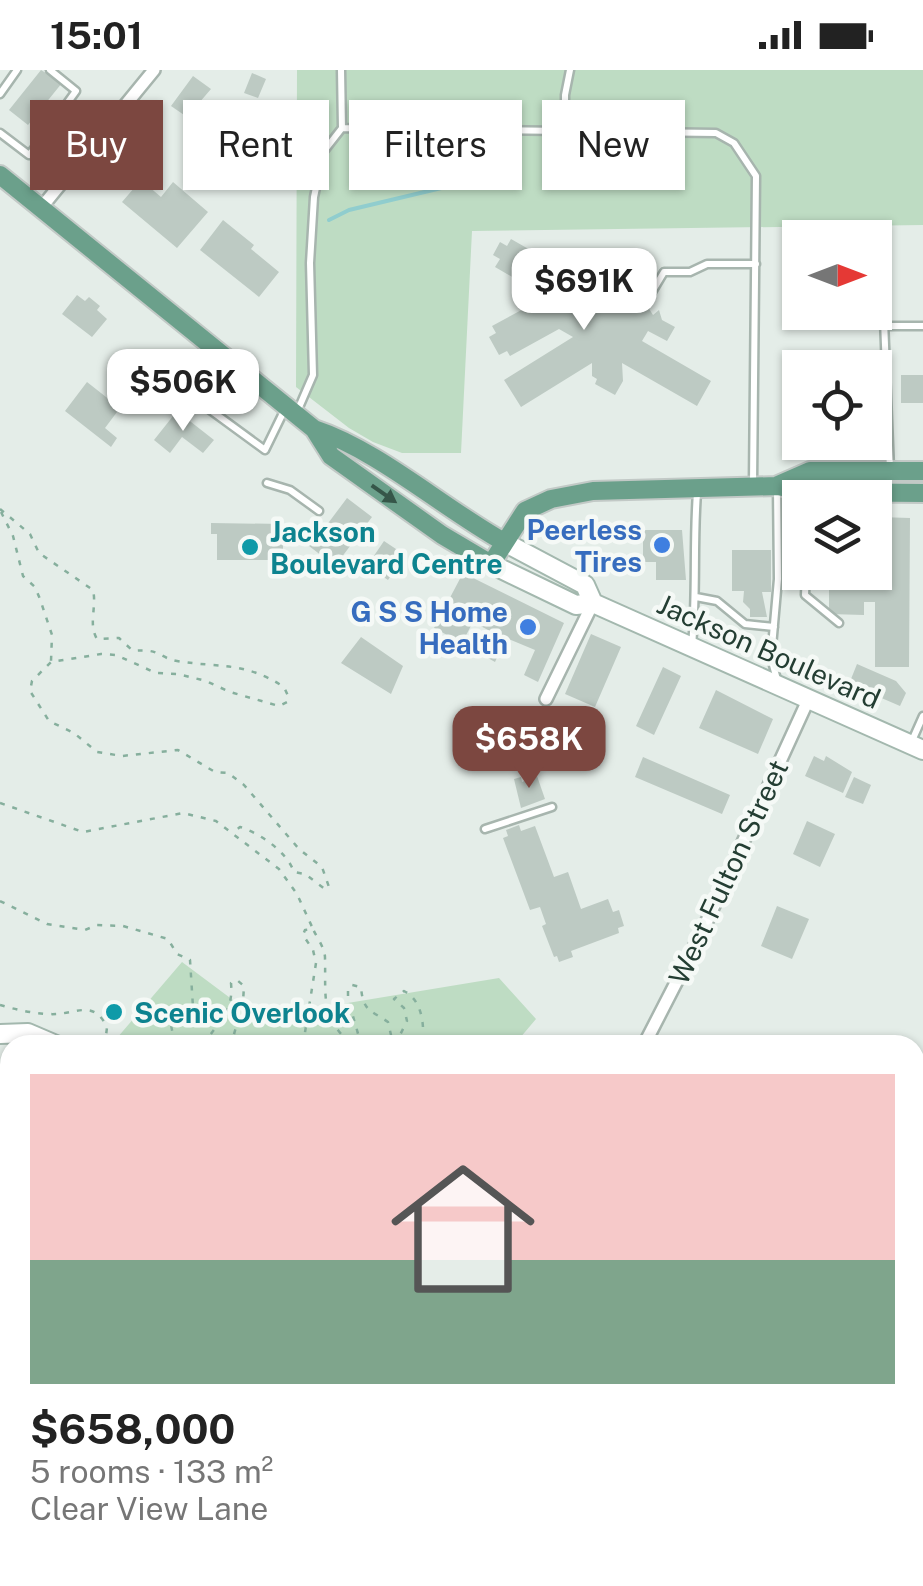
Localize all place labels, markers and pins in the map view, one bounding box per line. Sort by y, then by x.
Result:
pin: $691K [514,248,654,333]
pin: $506K [113,349,253,434]
place label: Peerless Tires [527,513,642,578]
place label: Jackson Boulevard Centre [270,515,503,580]
marker: Peerless Tires [651,534,673,556]
marker: Jackson Boulevard Centre [239,536,261,558]
place label: G S S Home Health [351,595,508,660]
marker: G S S Home Health [517,616,539,638]
pin: $658K [459,706,599,791]
place label: Scenic Overlook [134,996,350,1029]
marker: Scenic Overlook [103,1001,125,1023]

